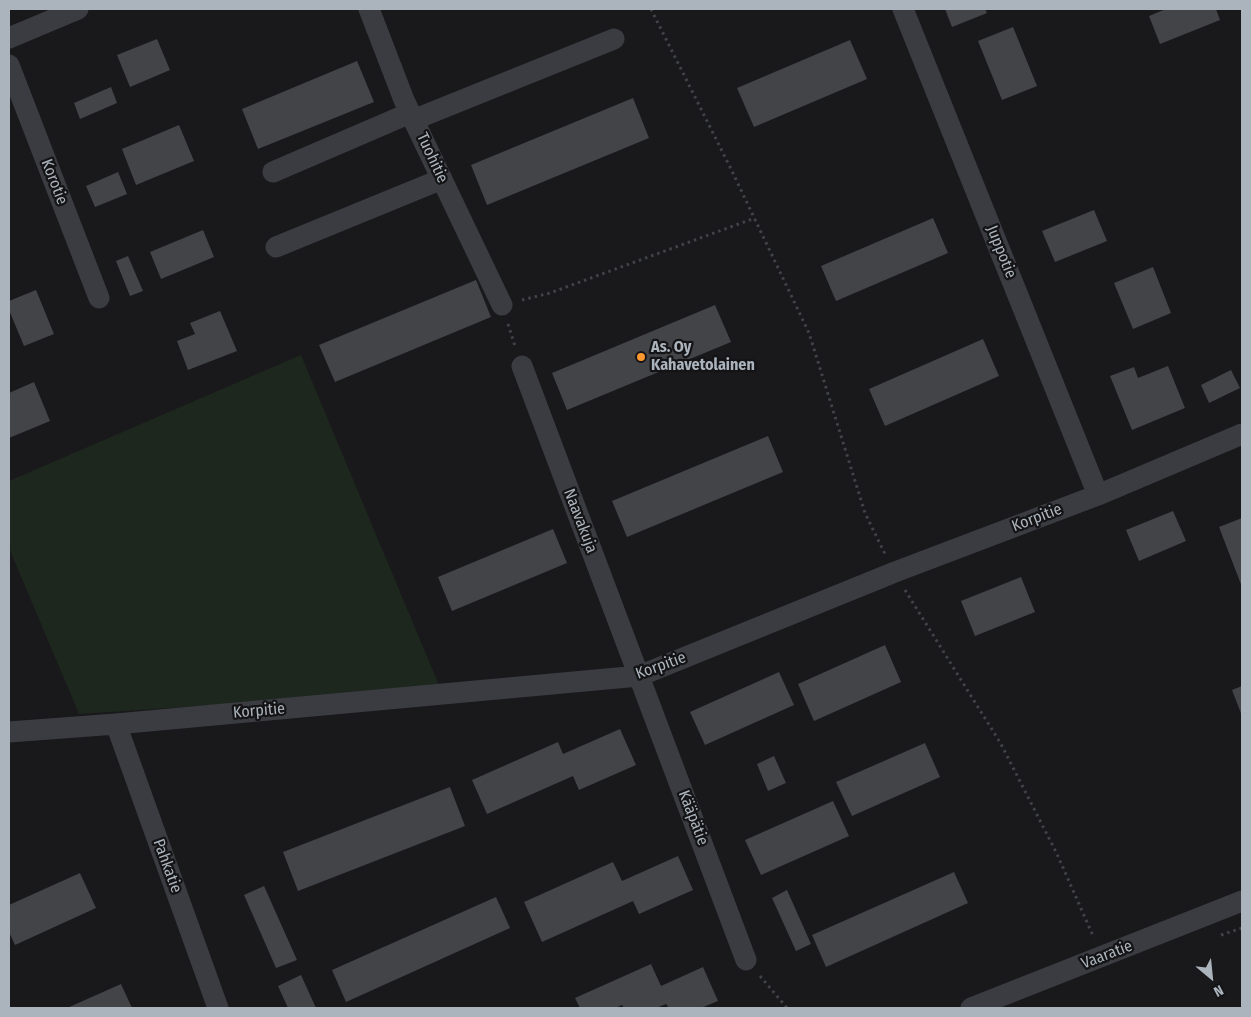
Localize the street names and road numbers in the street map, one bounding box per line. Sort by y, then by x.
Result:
street label: Tuohitie [412,130,452,186]
street label: Korotie [37,156,71,208]
street label: Juppotie [982,223,1020,281]
street label: Naavakuja [559,486,601,556]
street label: Korpitie [1009,500,1065,536]
street label: Korpitie [633,648,689,684]
street label: Korpitie [232,699,286,723]
street label: Kääpätie [674,788,712,848]
street label: Pahkatie [148,836,186,896]
street label: Vaaratie [1079,937,1135,973]

